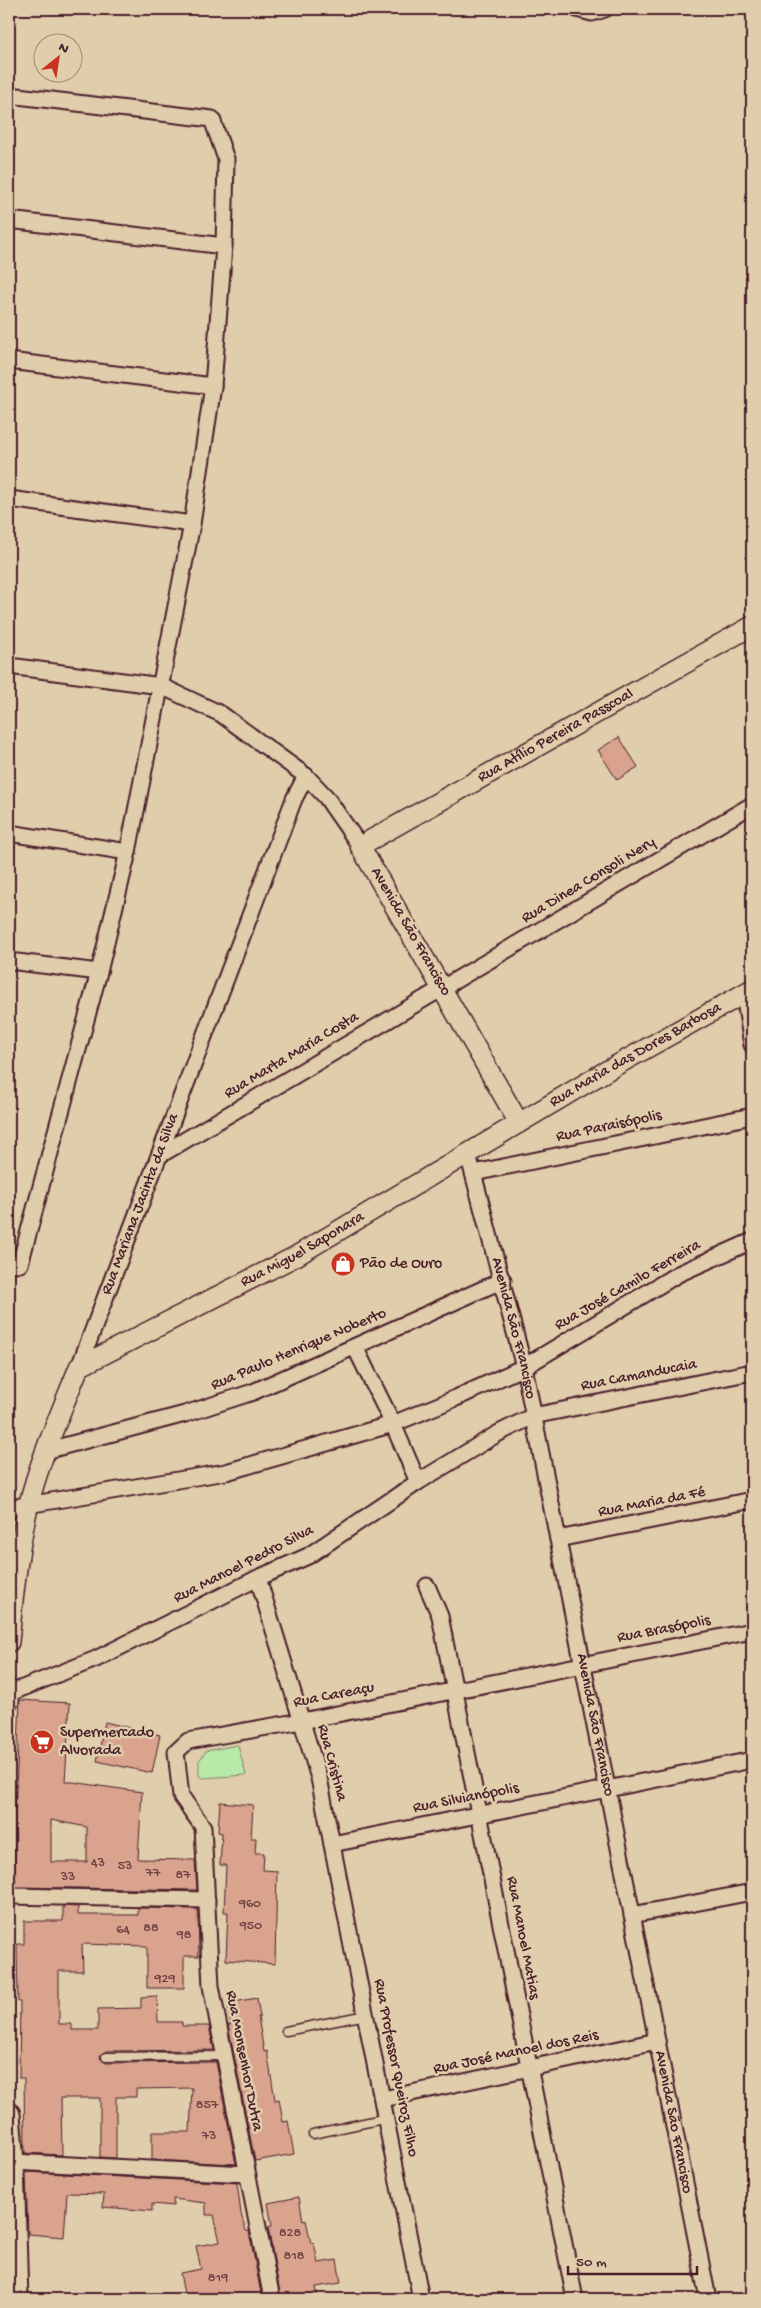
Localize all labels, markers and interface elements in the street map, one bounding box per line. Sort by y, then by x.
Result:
north arrow [32,32,82,82]
text: N [55,39,71,59]
street label: Rua Atílio Pereira Passcoal [475,685,637,787]
street label: Rua Dinea Consoli Nery [519,833,659,928]
street label: Avenida São Francisco [365,864,455,1000]
street label: Rua Maria das Dores Barbosa [546,998,726,1112]
street label: Rua Marta Maria Costa [221,1008,364,1104]
street label: Rua Paraisópolis [554,1106,665,1147]
street label: Rua Mariana Jacinta da Silva [98,1110,184,1298]
street label: Rua Miguel Saponara [238,1207,369,1292]
street label: Rua José Camilo Ferreira [552,1236,705,1336]
shop icon: Pão de Ouro [330,1251,356,1277]
place label: Pão de Ouro [359,1255,442,1274]
street label: Avenida São Francisco [486,1255,540,1401]
street label: Rua Paulo Henrique Noberto [208,1304,390,1396]
street label: Rua Camanducaia [580,1355,700,1397]
street label: Rua Maria da Fé [597,1483,708,1523]
street label: Rua Manoel Pedro Silva [171,1521,318,1609]
street label: Rua Brasópolis [616,1611,713,1648]
street label: Avenida São Francisco [571,1652,618,1798]
street label: Rua Careaçu [292,1679,376,1713]
street label: Rua Cristina [312,1723,351,1805]
place label: Supermercado Alvorada [60,1724,154,1761]
supermarket icon: Supermercado Alvorada [29,1729,55,1755]
street label: Rua Silvianópolis [411,1779,522,1819]
house number: 43 [91,1855,105,1872]
house number: 53 [118,1858,132,1875]
house number: 77 [145,1865,161,1882]
house number: 87 [176,1867,191,1884]
house number: 33 [60,1869,75,1886]
street label: Rua Manoel Matias [501,1875,543,2002]
house number: 960 [238,1896,261,1913]
house number: 950 [239,1918,262,1935]
house number: 88 [143,1920,159,1937]
house number: 64 [116,1922,130,1939]
house number: 98 [176,1927,192,1944]
house number: 929 [154,1971,175,1988]
street label: Rua Professor Queiroz Filho [368,1977,422,2159]
street label: Rua Monsenhor Dutra [220,1989,266,2134]
street label: Rua José Manoel dos Reis [432,2026,601,2080]
street label: Avenida São Francisco [650,2049,696,2195]
house number: 857 [196,2097,219,2114]
house number: 73 [201,2128,216,2145]
house number: 828 [279,2225,301,2242]
scale bar [568,2243,697,2275]
house number: 818 [284,2248,305,2265]
text: 50 m [576,2254,607,2272]
house number: 819 [208,2270,228,2287]

